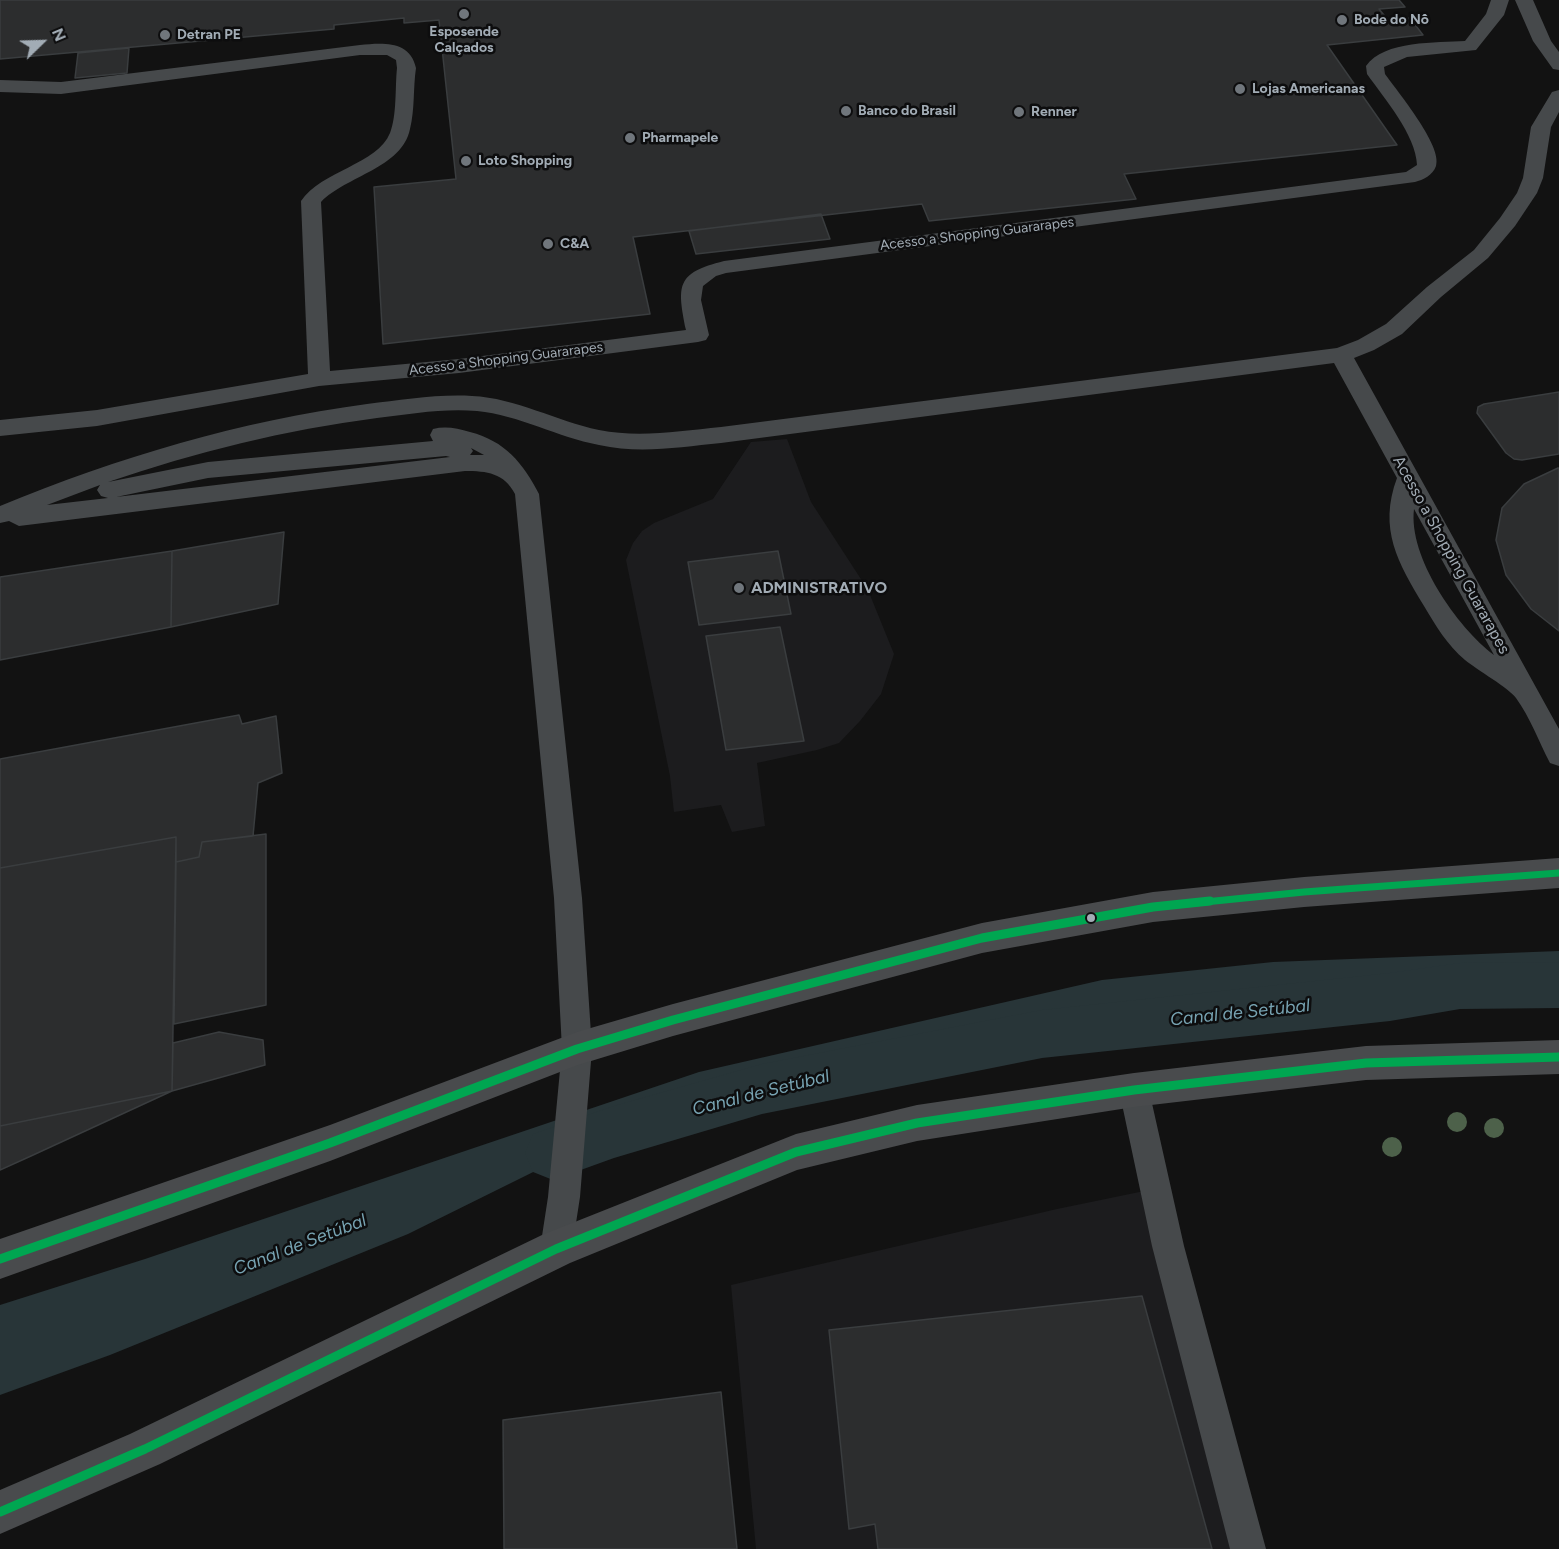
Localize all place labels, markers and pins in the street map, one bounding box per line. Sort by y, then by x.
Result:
marker: Esposende Calçados [457,7,471,21]
place label: Bode do Nô [1354,12,1429,28]
marker: Bode do Nô [1335,13,1349,27]
place label: Esposende Calçados [429,24,499,56]
place label: Detran PE [177,27,241,43]
marker: Detran PE [158,28,172,42]
place label: Lojas Americanas [1252,81,1365,97]
marker: Lojas Americanas [1233,82,1247,96]
place label: Banco do Brasil [858,103,956,119]
marker: Banco do Brasil [839,104,853,118]
place label: Renner [1031,104,1077,120]
marker: Renner [1012,105,1026,119]
place label: Pharmapele [642,130,718,146]
marker: Pharmapele [623,131,637,145]
place label: Loto Shopping [478,153,572,169]
marker: Loto Shopping [459,154,473,168]
place label: C&A [560,236,589,252]
marker: C&A [541,237,555,251]
place label: ADMINISTRATIVO [751,578,887,598]
marker: ADMINISTRATIVO [732,581,746,595]
unlabelled marker [1085,912,1097,924]

